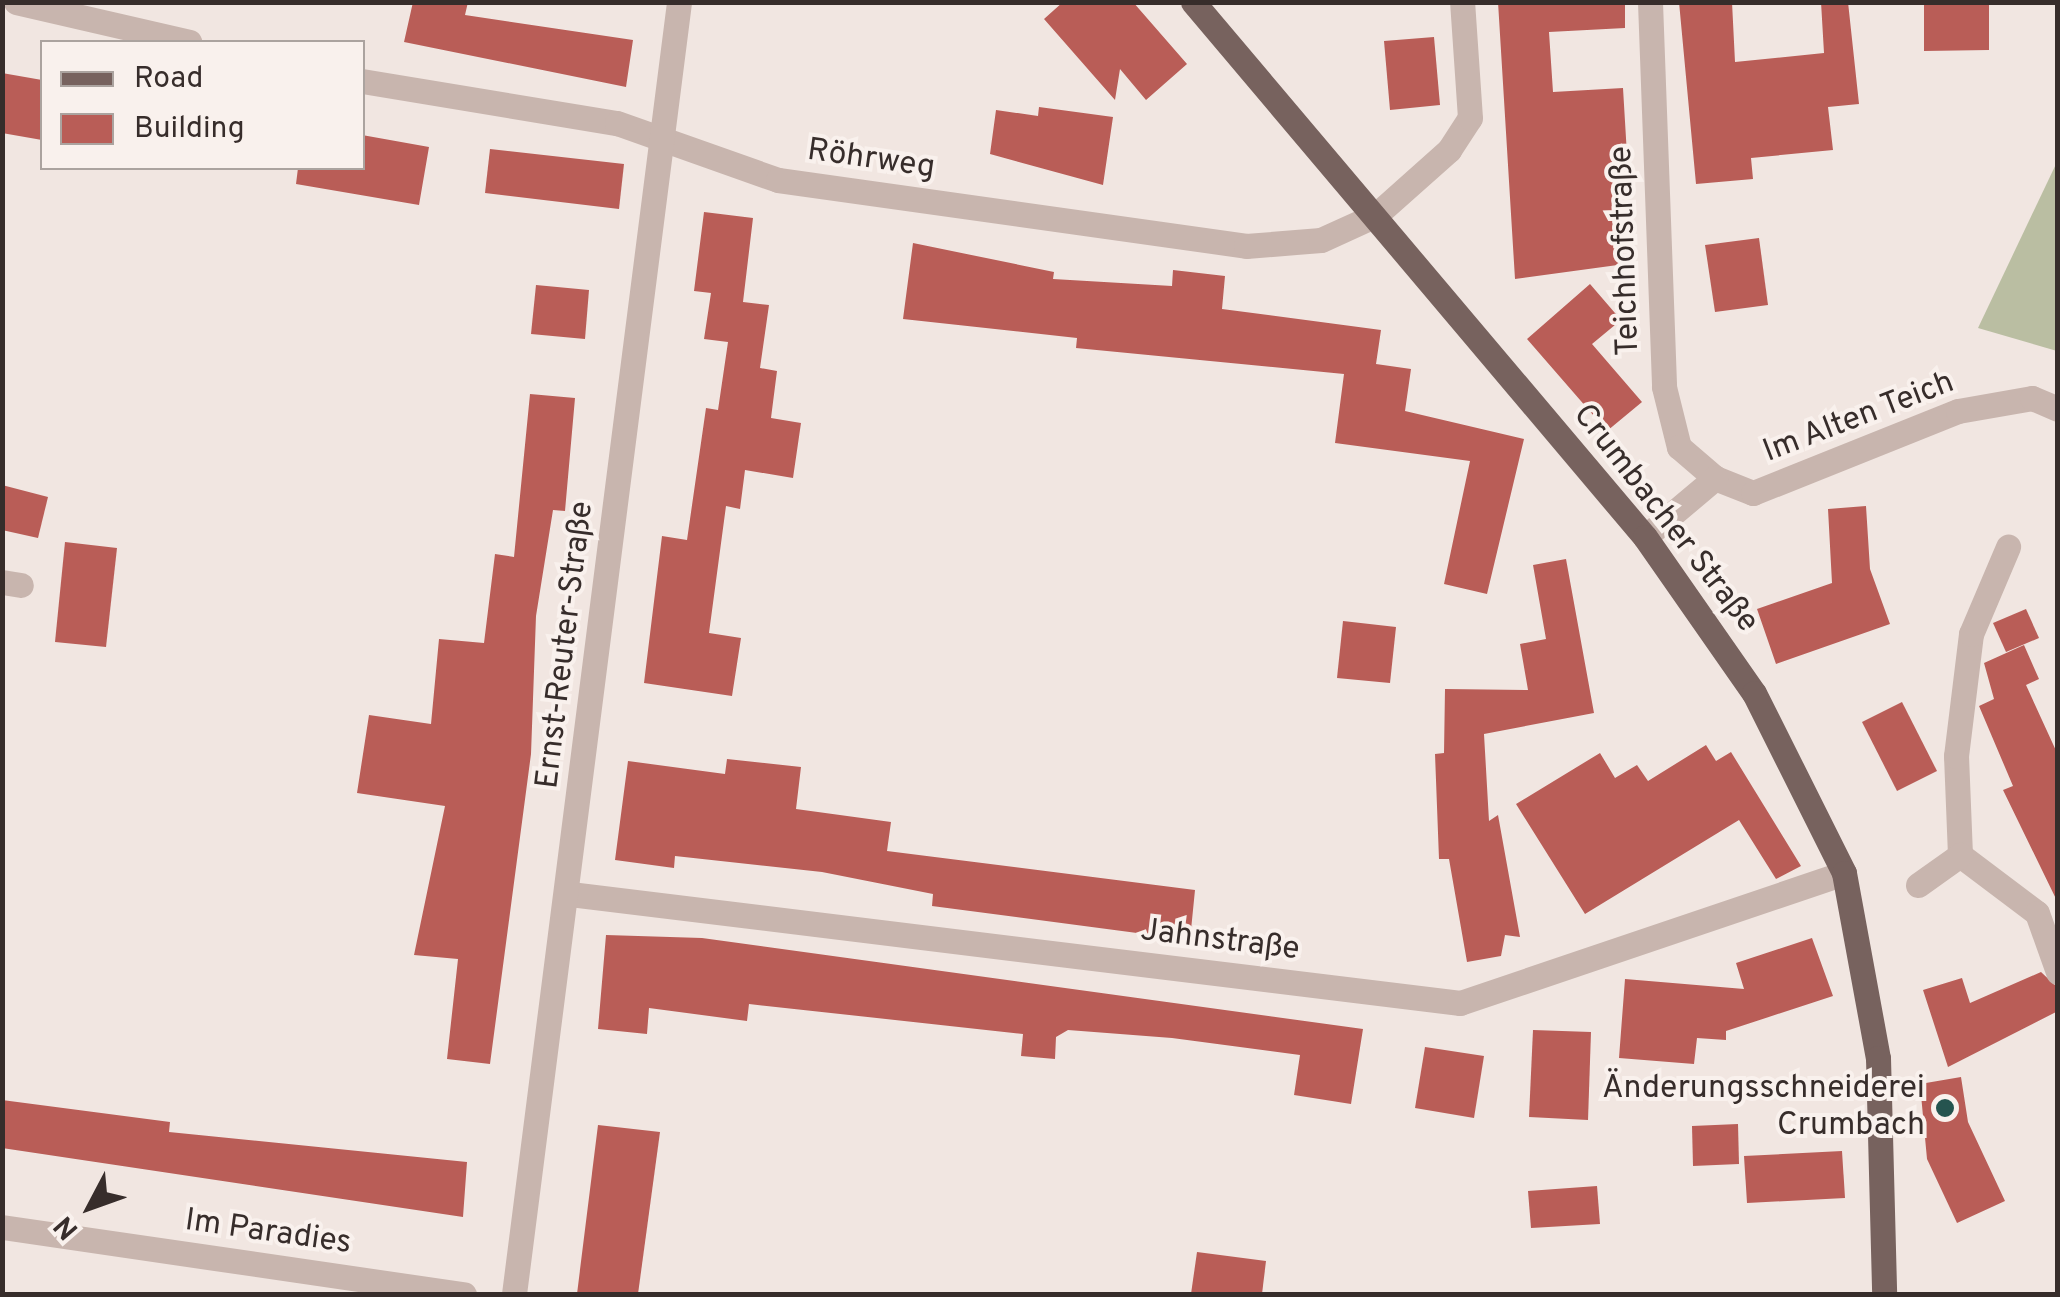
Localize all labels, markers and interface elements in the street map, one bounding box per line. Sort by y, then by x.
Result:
legend [40,40,365,170]
text: Road [134,61,203,98]
text: Building [134,111,245,148]
street label: Röhrweg [805,132,937,188]
street label: Teichhofstraße [1603,145,1649,357]
street label: Im Alten Teich [1757,364,1961,472]
street label: Crumbacher Straße [1564,397,1766,641]
street label: Ernst-Reuter-Straße [529,499,603,791]
street label: Jahnstraße [1138,912,1302,970]
place label: Änderungsschneiderei Crumbach [1602,1071,1925,1146]
marker: Änderungsschneiderei Crumbach [1934,1097,1956,1119]
north arrow [40,1157,140,1257]
street label: Im Paradies [182,1202,354,1264]
text: N [47,1207,88,1246]

